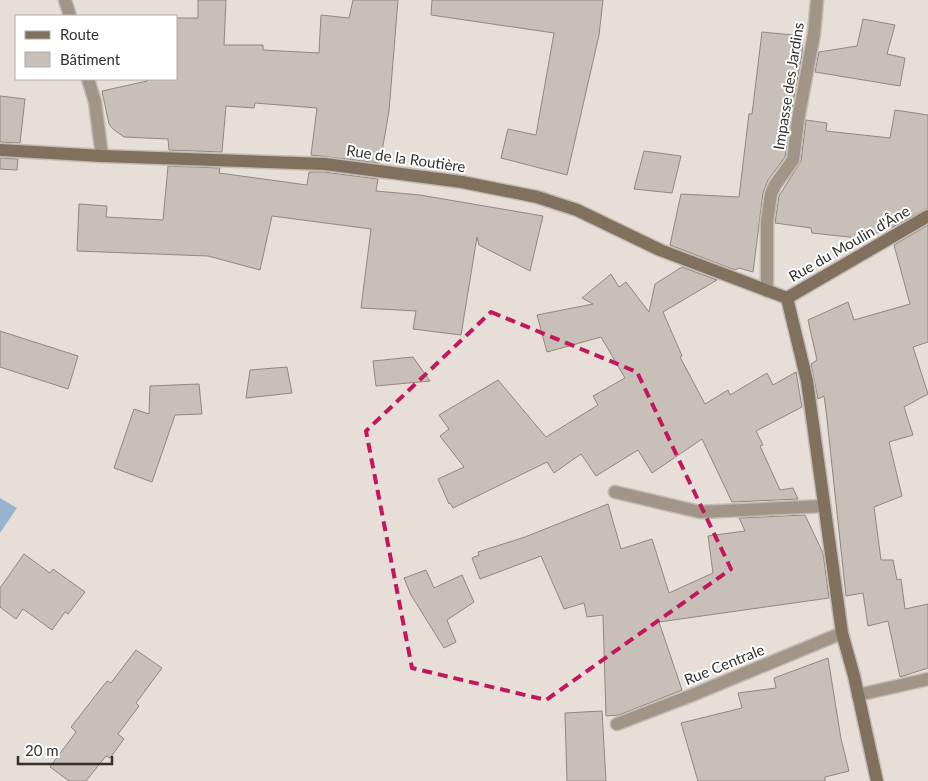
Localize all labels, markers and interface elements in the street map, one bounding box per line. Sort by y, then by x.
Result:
legend [15,15,178,80]
street label: Impasse des Jardins [769,21,807,151]
text: Route [60,25,99,43]
text: Bâtiment [60,50,121,68]
street label: Rue de la Routière [345,141,467,175]
street label: Rue du Moulin d'Âne [785,201,913,285]
street label: Rue Centrale [681,640,767,688]
scale bar [18,734,111,766]
text: 20 m [25,741,59,759]

